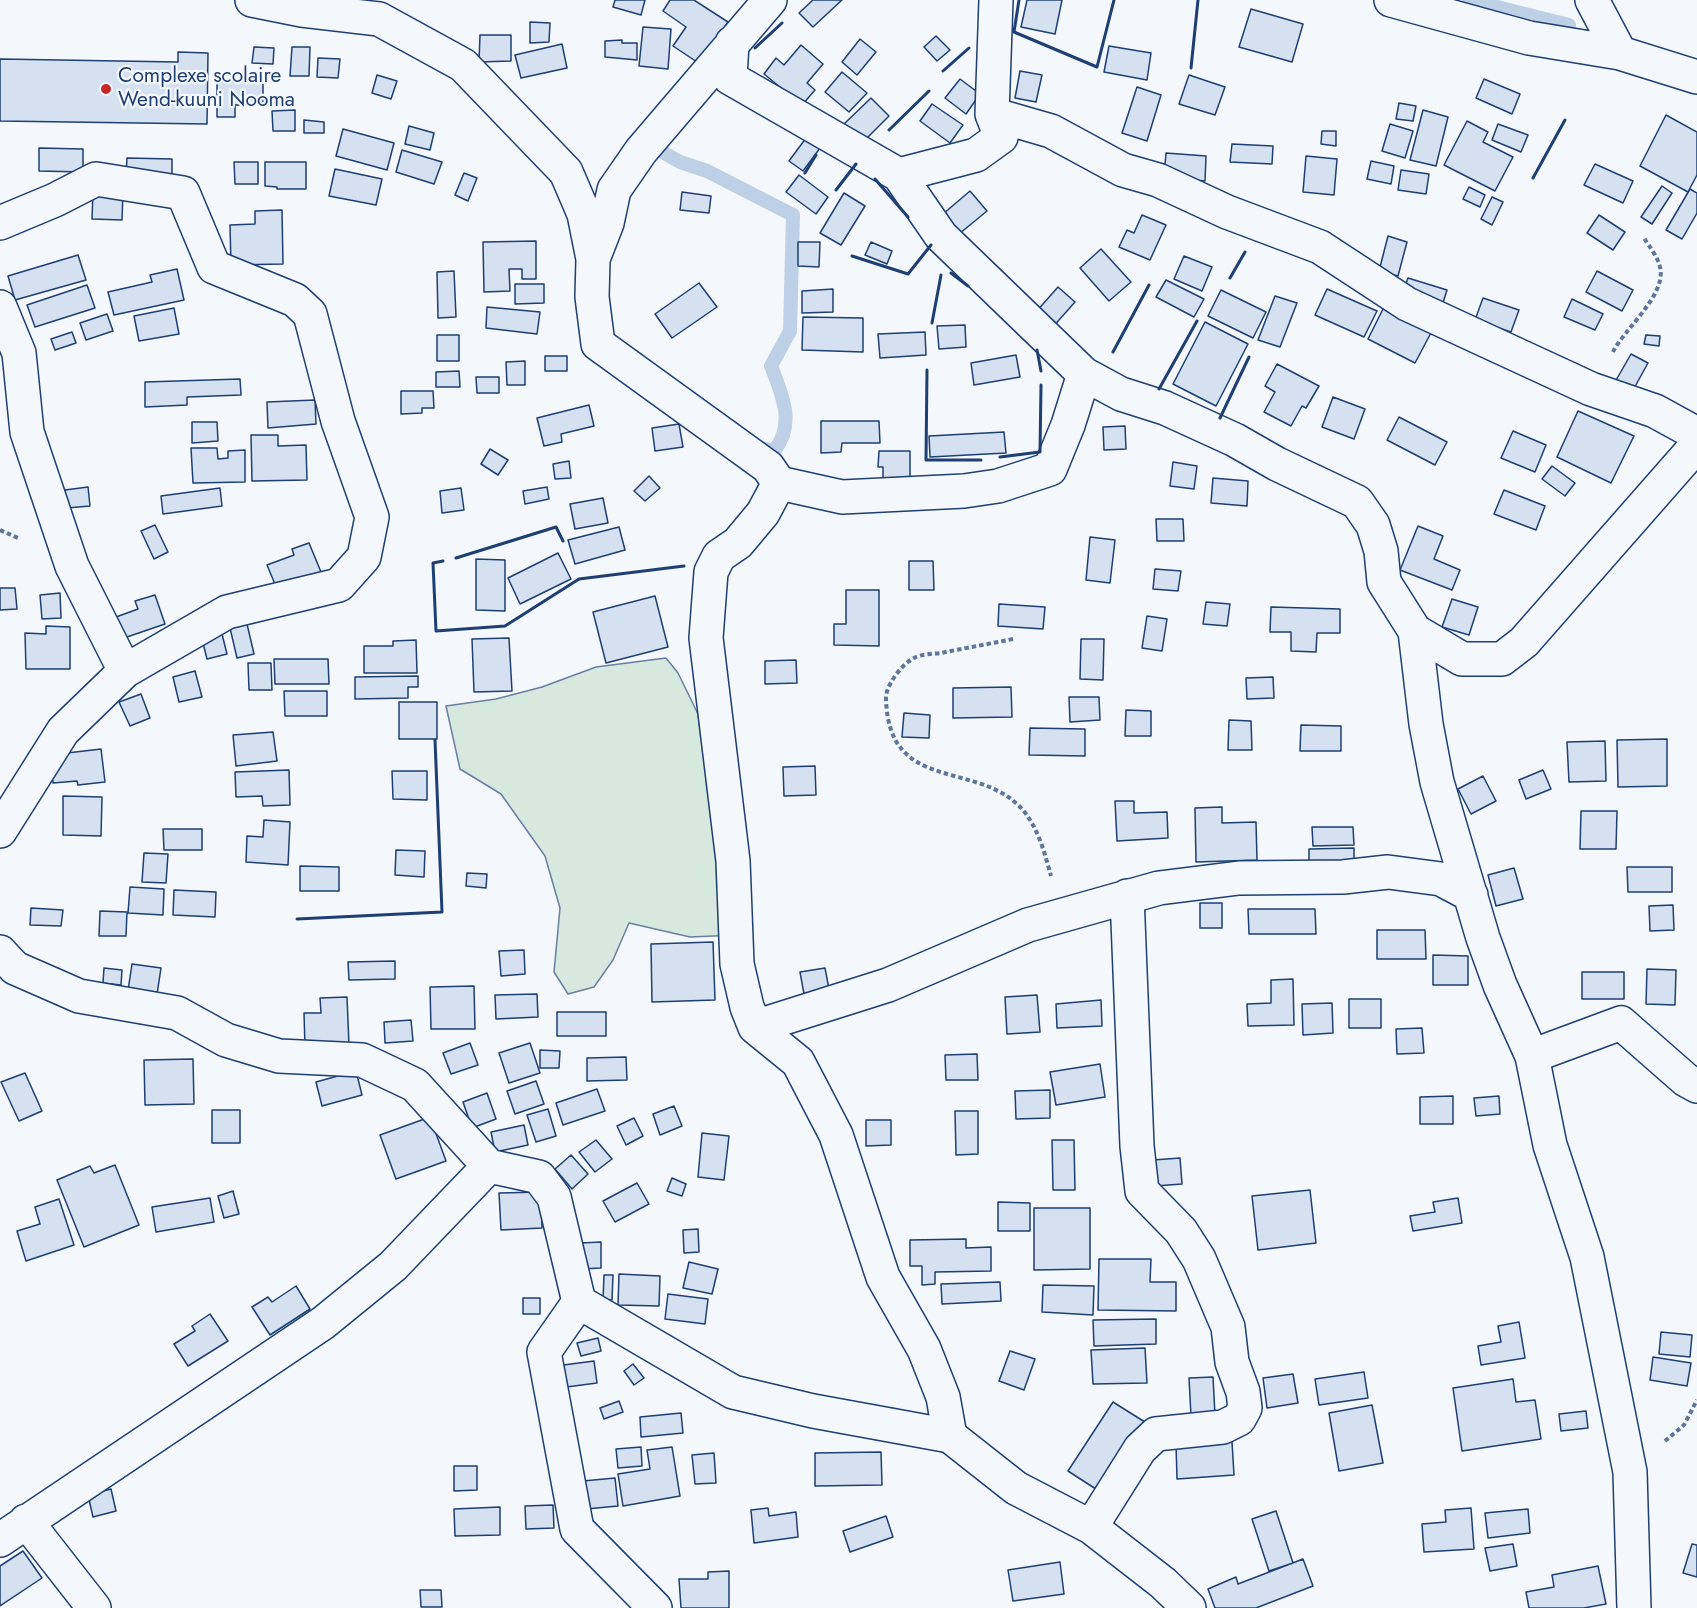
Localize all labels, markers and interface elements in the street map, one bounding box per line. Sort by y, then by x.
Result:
place label: Complexe scolaire Wend-kuuni Nooma [118,64,295,114]
marker: Complexe scolaire Wend-kuuni Nooma [99,82,113,96]

